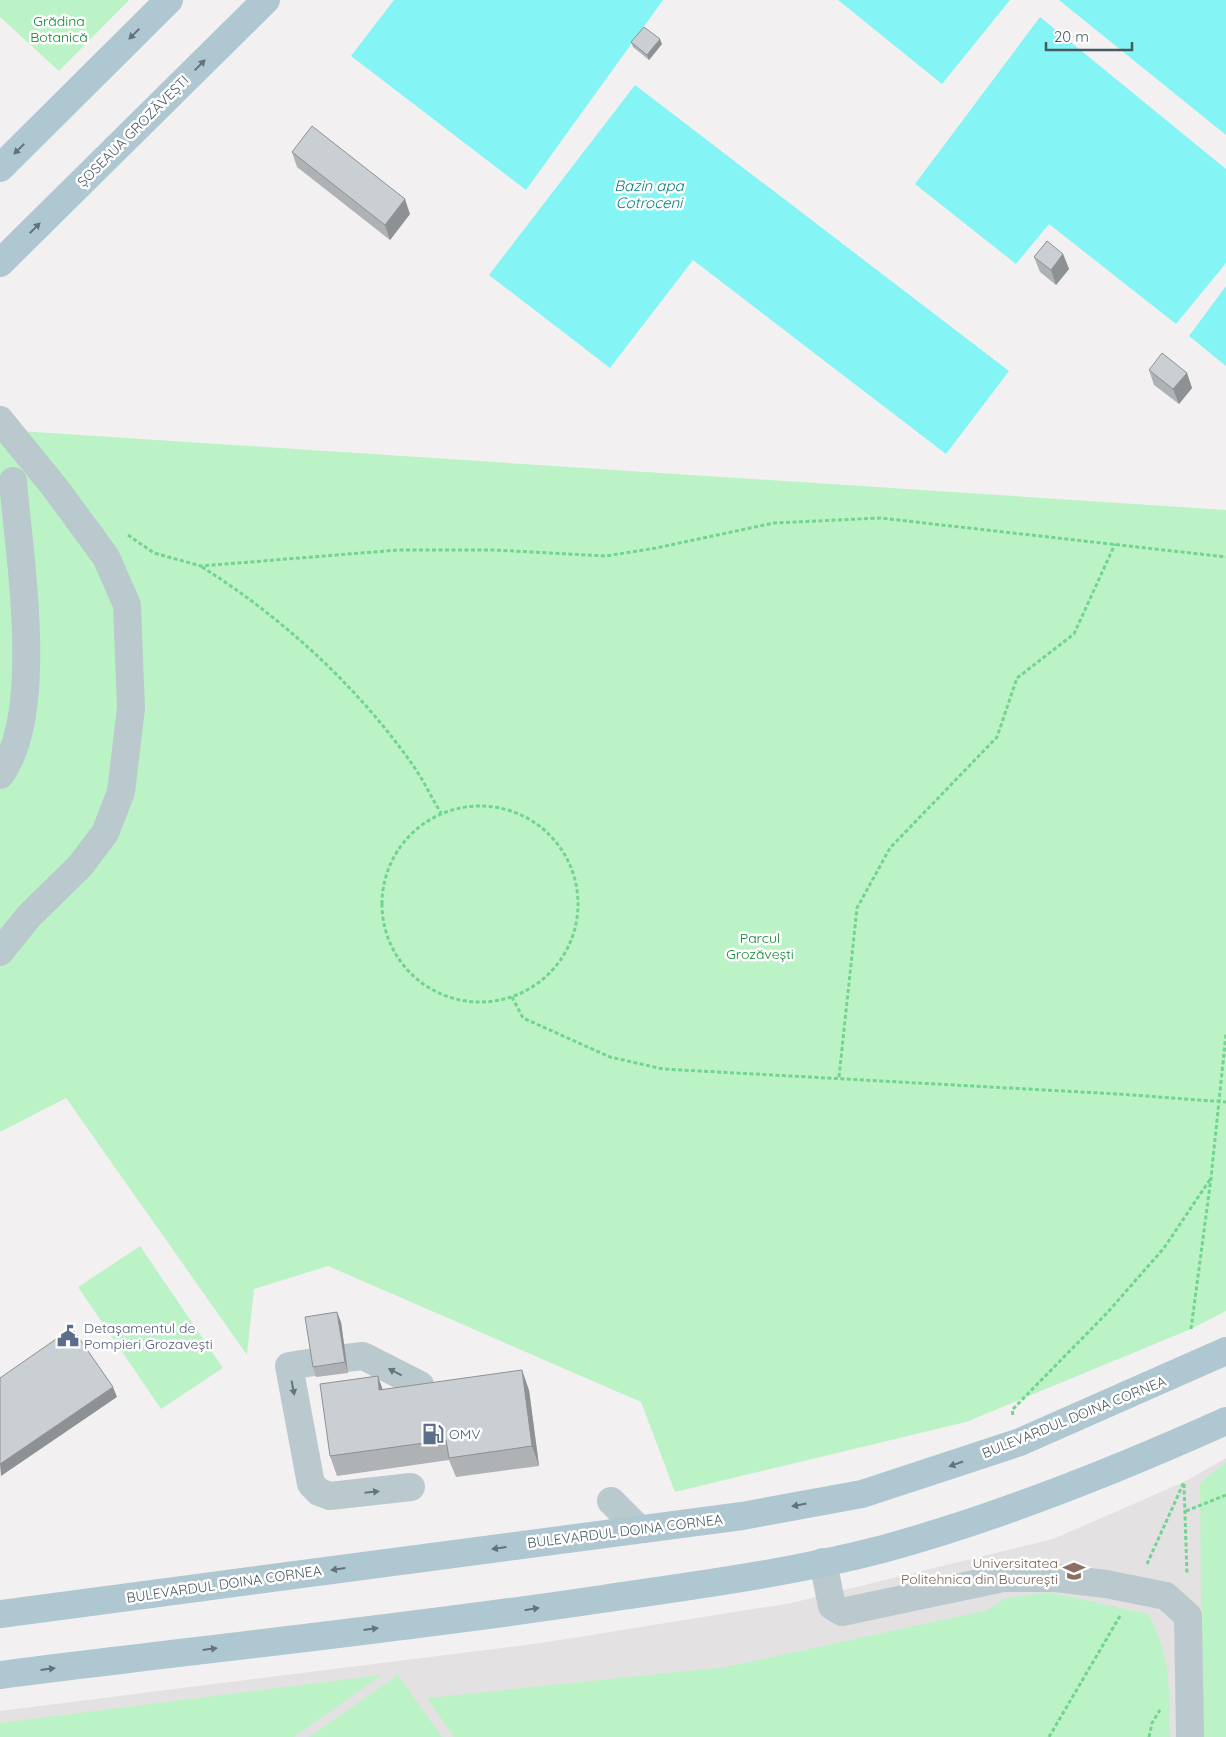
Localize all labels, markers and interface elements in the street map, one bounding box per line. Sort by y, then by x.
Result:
park label: Grădina Botanică [30,12,88,46]
scale bar [1046,20,1132,52]
text: 20 m [1054,27,1089,46]
one-way arrow [128,28,140,40]
one-way arrow [194,59,206,71]
street label: ȘOSEAUA GROZĂVEȘTI [73,71,193,191]
one-way arrow [13,143,25,155]
water label: Bazin apa Cotroceni [614,176,685,212]
one-way arrow [28,222,40,234]
park label: Parcul Grozăvești [726,929,794,963]
place label: Detașamentul de Pompieri Grozavești [84,1319,213,1353]
public building icon: Detașamentul de Pompieri Grozavești [55,1323,81,1349]
one-way arrow [388,1368,402,1376]
street label: BULEVARDUL DOINA CORNEA [979,1372,1169,1462]
one-way arrow [289,1381,297,1397]
fuel station icon: OMV [420,1421,446,1447]
place label: OMV [449,1425,481,1443]
one-way arrow [948,1460,963,1468]
one-way arrow [364,1488,380,1496]
one-way arrow [790,1502,806,1510]
street label: BULEVARDUL DOINA CORNEA [526,1510,724,1552]
one-way arrow [491,1544,507,1552]
place label: Universitatea Politehnica din București [901,1554,1058,1588]
school or university icon: Universitatea Politehnica din București [1061,1558,1087,1584]
street label: BULEVARDUL DOINA CORNEA [125,1561,323,1607]
one-way arrow [330,1565,346,1573]
one-way arrow [525,1605,541,1613]
one-way arrow [363,1625,379,1633]
one-way arrow [202,1645,218,1653]
one-way arrow [41,1665,57,1673]

